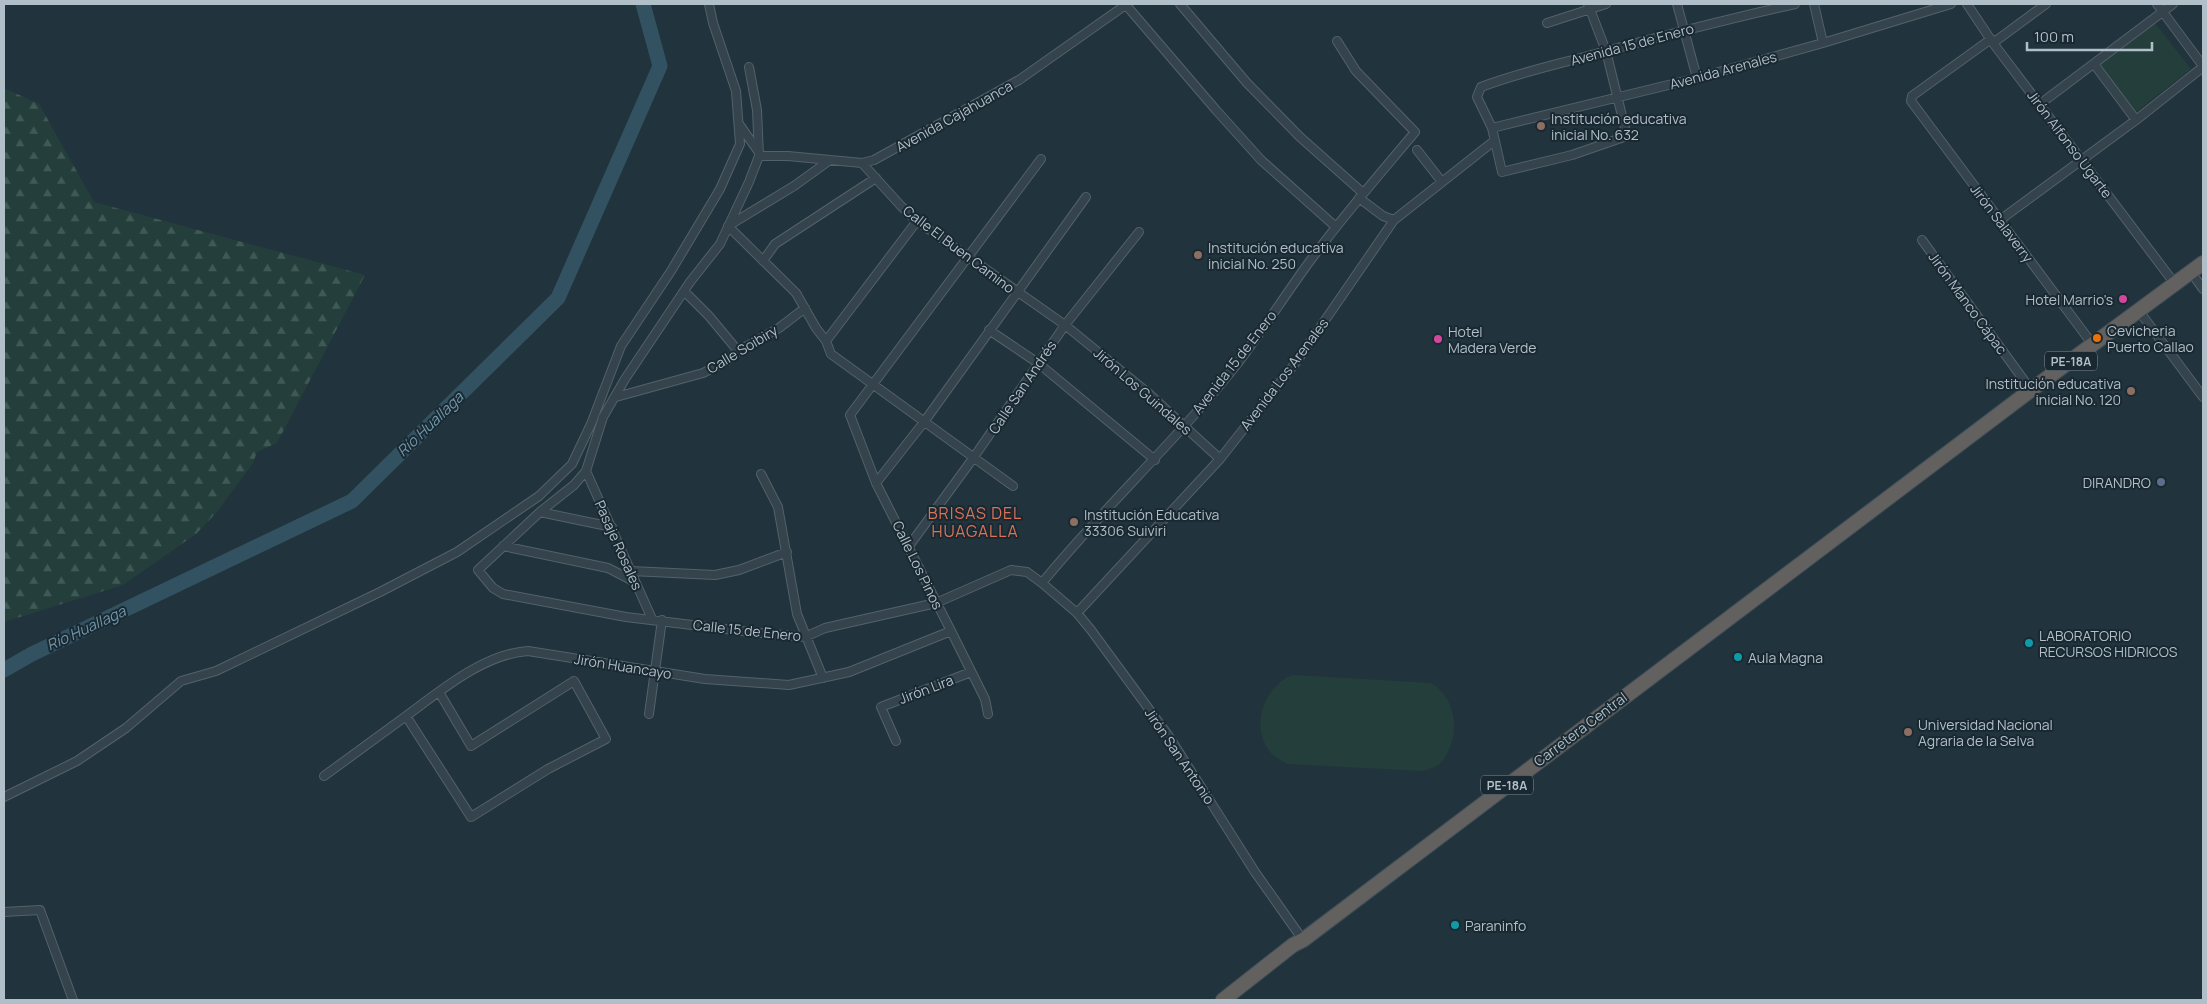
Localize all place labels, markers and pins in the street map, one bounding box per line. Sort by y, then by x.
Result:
place label: Institución educativa inicial No. 632 [1551,109,1687,144]
marker: Institución educativa inicial No. 632 [1535,120,1547,132]
place label: Institución educativa inicial No. 250 [1208,238,1344,273]
marker: Institución educativa inicial No. 250 [1192,249,1204,261]
place label: Hotel Marrio's [2026,290,2113,309]
marker: Hotel Marrio's [2117,293,2129,305]
place label: Cevicheria Puerto Callao [2107,321,2194,356]
place label: Hotel Madera Verde [1448,322,1537,357]
marker: Cevicheria Puerto Callao [2091,332,2103,344]
marker: Hotel Madera Verde [1432,333,1444,345]
place label: Institución educativa inicial No. 120 [1985,374,2121,409]
marker: Institución educativa inicial No. 120 [2125,385,2137,397]
place label: DIRANDRO [2083,473,2151,492]
marker: DIRANDRO [2155,476,2167,488]
place label: Institución Educativa 33306 Suiviri [1084,505,1219,540]
marker: Institución Educativa 33306 Suiviri [1068,516,1080,528]
place label: LABORATORIO RECURSOS HIDRICOS [2039,626,2178,661]
marker: LABORATORIO RECURSOS HIDRICOS [2023,637,2035,649]
place label: Aula Magna [1748,648,1823,667]
marker: Aula Magna [1732,651,1744,663]
place label: Universidad Nacional Agraria de la Selva [1918,715,2053,750]
marker: Universidad Nacional Agraria de la Selva [1902,726,1914,738]
place label: Paraninfo [1465,916,1526,935]
marker: Paraninfo [1449,919,1461,931]

